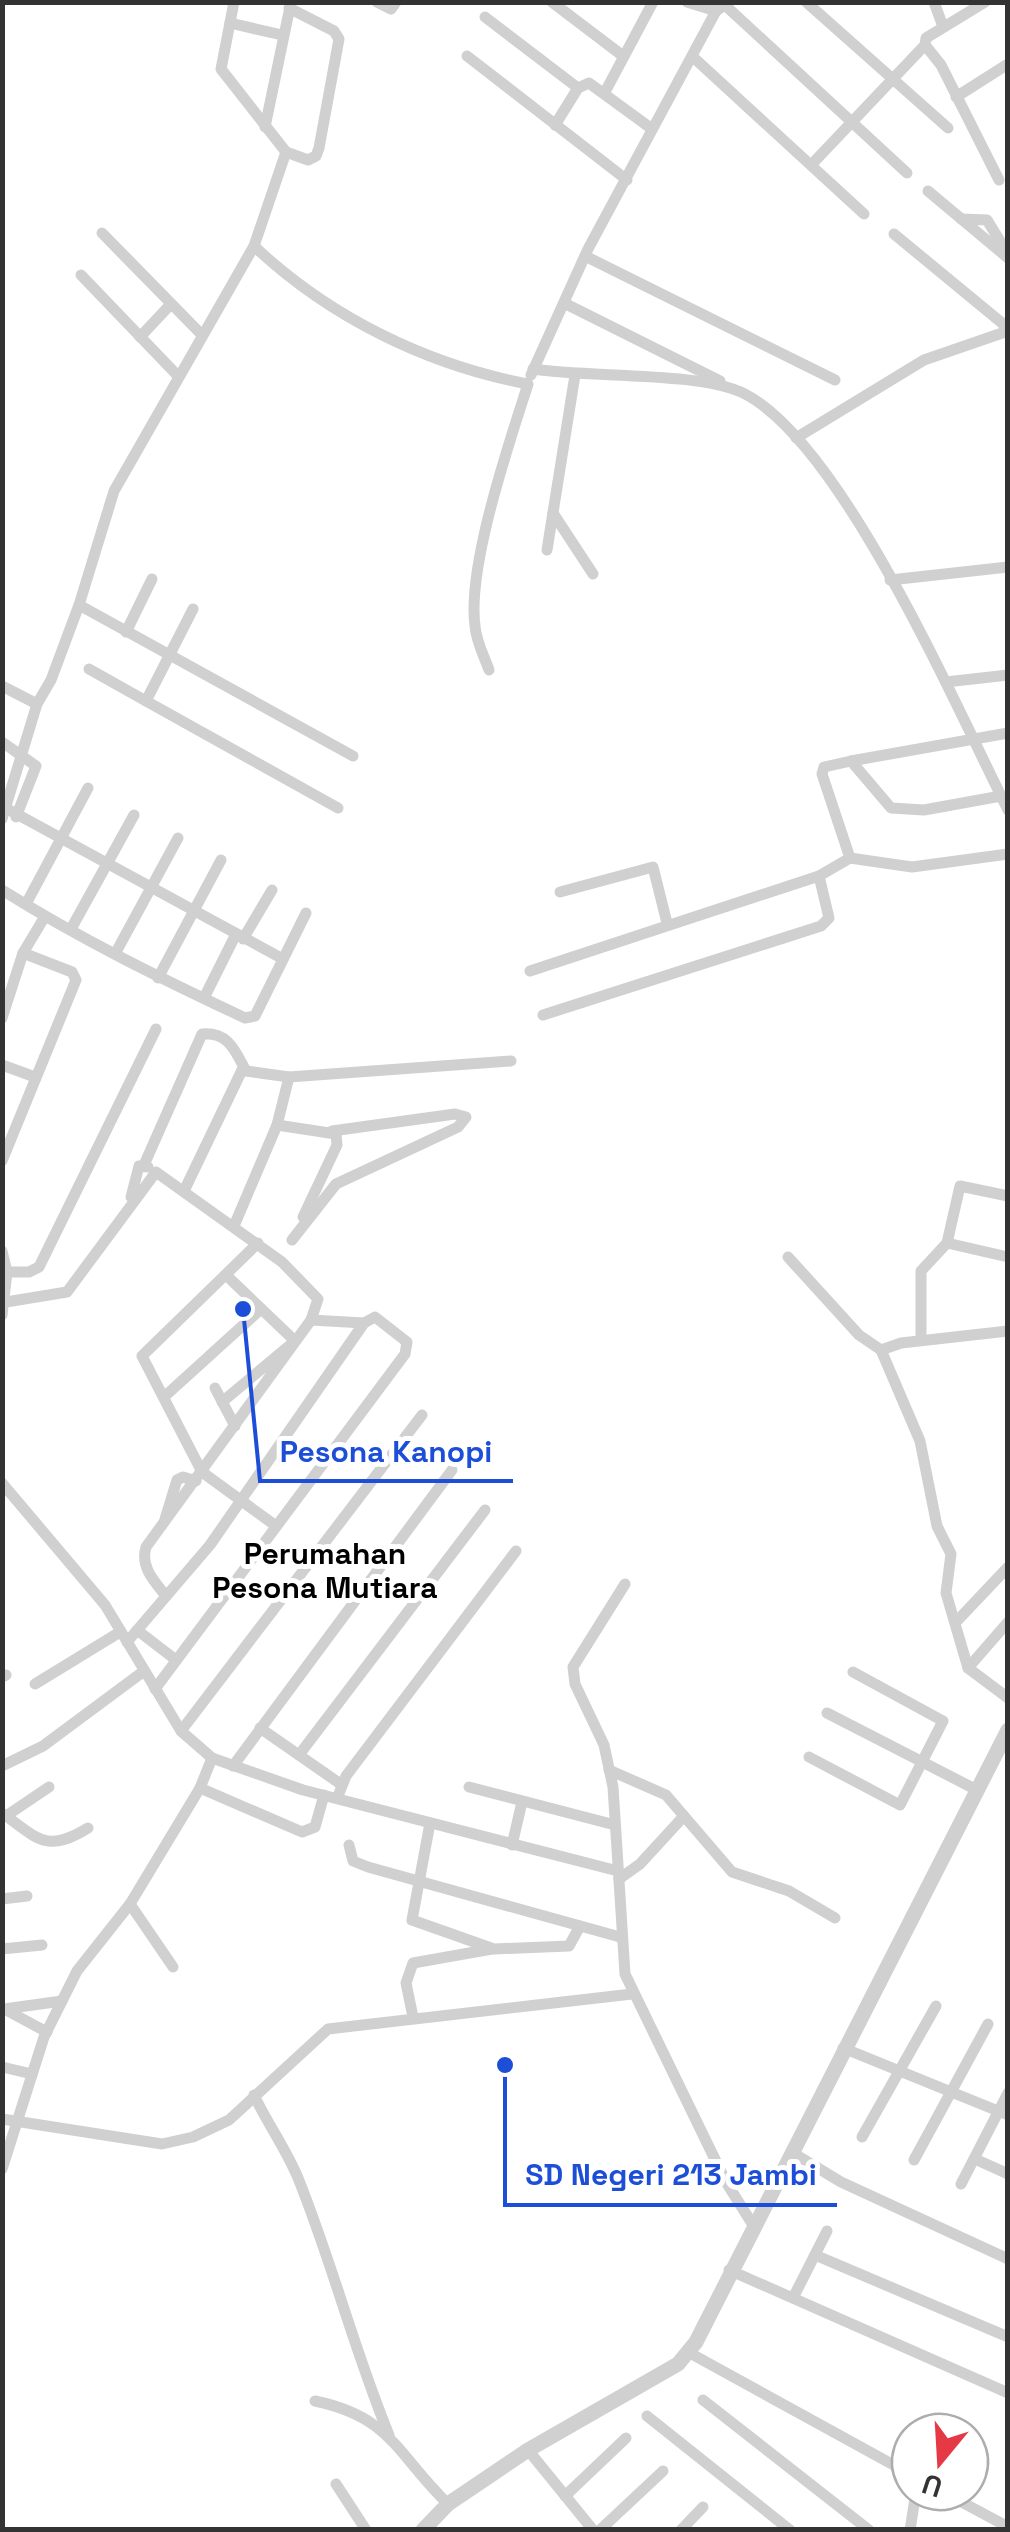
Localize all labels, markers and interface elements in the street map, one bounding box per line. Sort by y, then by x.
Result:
callout: Pesona Kanopi [260,1421,513,1481]
text: Pesona Kanopi [280,1432,492,1471]
district label: Perumahan Pesona Mutiara [212,1534,438,1607]
callout: SD Negeri 213 Jambi [505,2145,837,2205]
text: SD Negeri 213 Jambi [525,2155,817,2194]
north arrow [890,2412,990,2512]
text: U [918,2466,947,2506]

